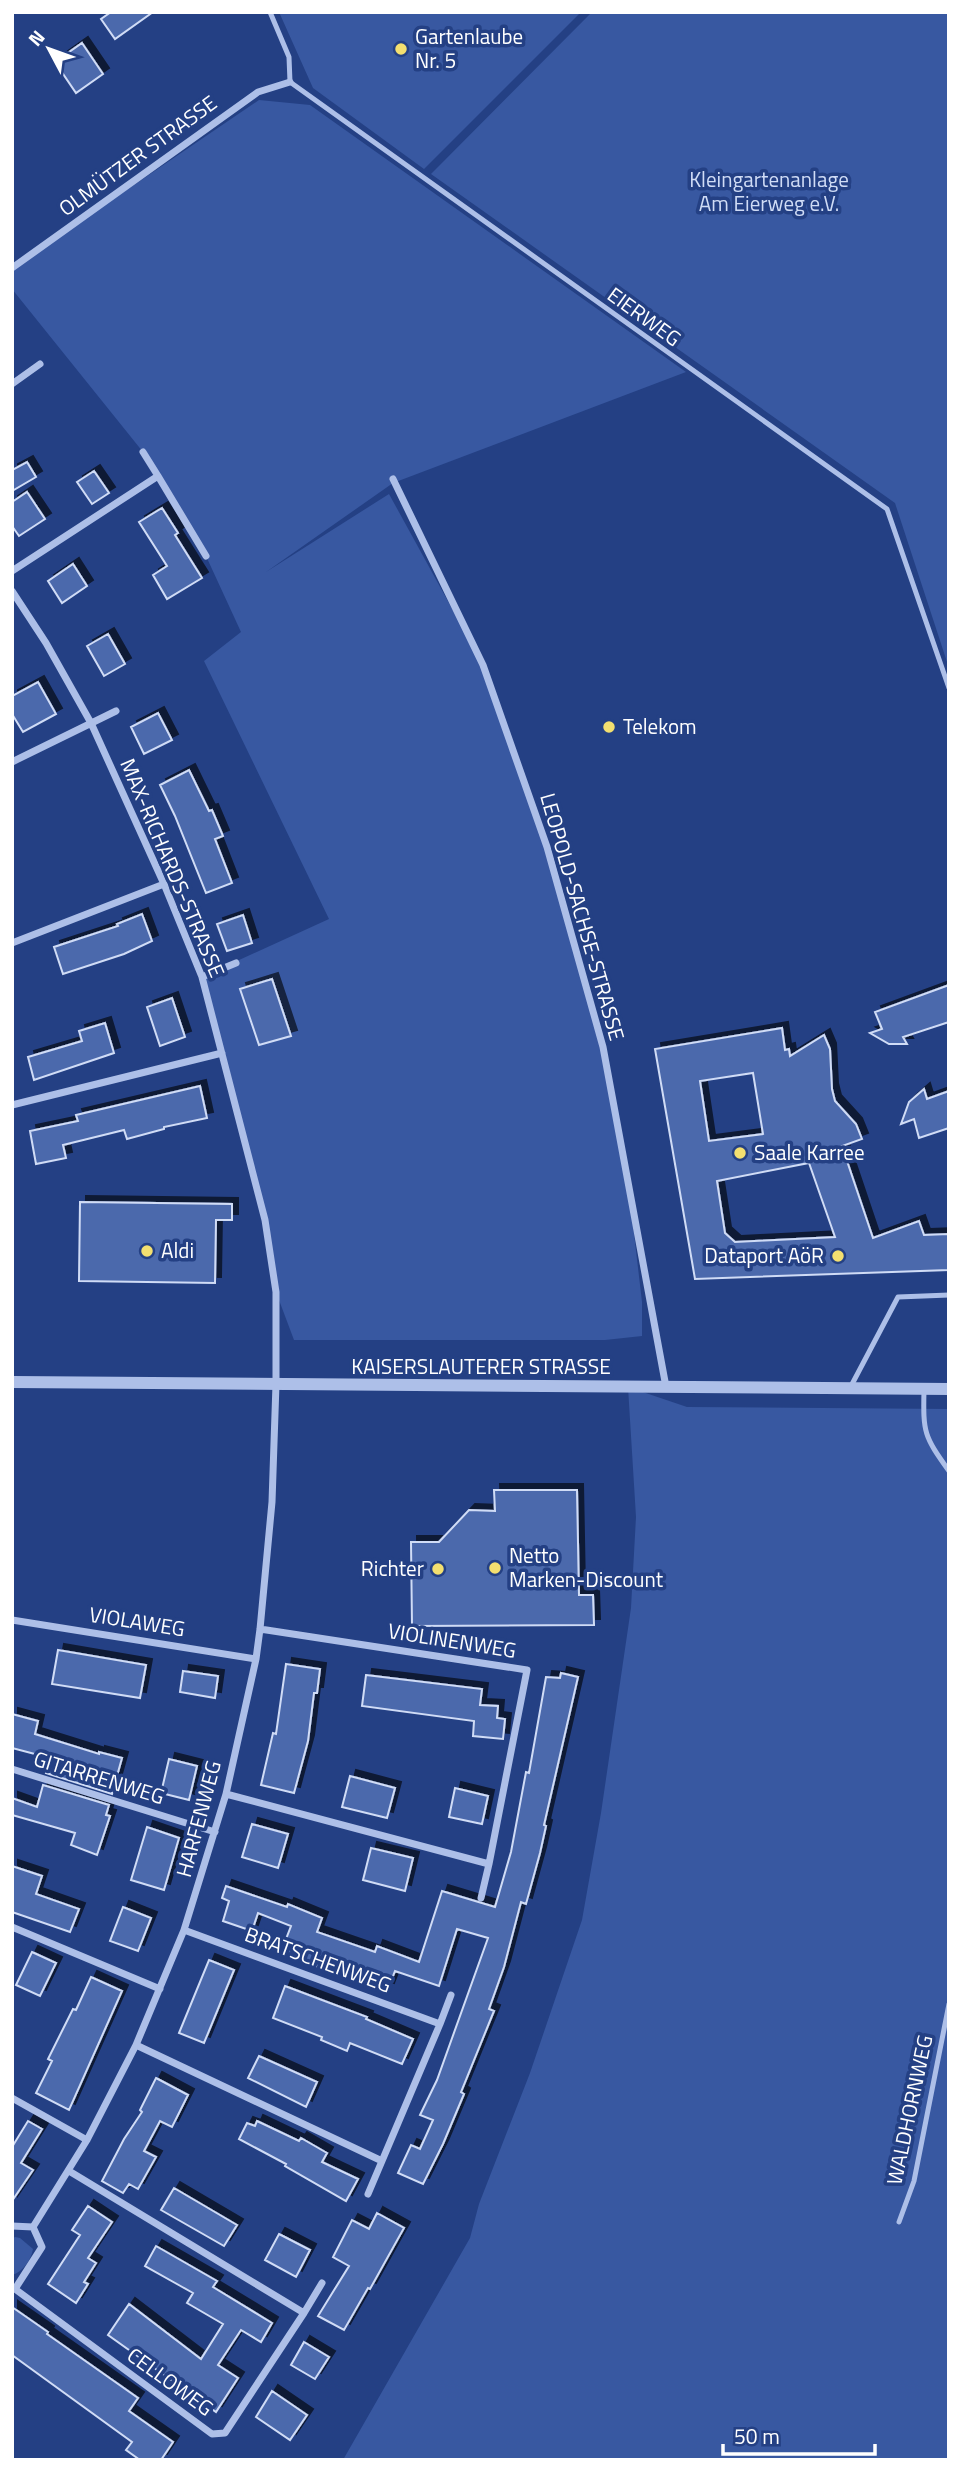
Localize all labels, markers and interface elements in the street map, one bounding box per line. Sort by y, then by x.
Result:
north arrow [14,14,84,84]
place label: Gartenlaube Nr. 5 [415,20,523,76]
text: N [21,23,51,52]
marker: Gartenlaube Nr. 5 [393,41,409,57]
street label: OLMÜTZER STRASSE [52,87,223,224]
park label: Kleingartenanlage Am Eierweg e.V. [689,163,849,219]
street label: EIERWEG [601,278,688,354]
place label: Telekom [623,710,697,742]
marker: Telekom [601,719,617,735]
street label: MAX-RICHARDS-STRASSE [112,753,234,982]
street label: LEOPOLD-SACHSE-STRASSE [532,789,634,1044]
place label: Saale Karree [754,1136,865,1168]
marker: Saale Karree [732,1145,748,1161]
place label: Aldi [161,1234,194,1266]
place label: Dataport AöR [704,1239,824,1271]
marker: Aldi [139,1243,155,1259]
marker: Dataport AöR [830,1248,846,1264]
street label: KAISERSLAUTERER STRASSE [351,1350,611,1382]
place label: Netto Marken-Discount [509,1539,664,1595]
place label: Richter [361,1552,424,1584]
marker: Netto Marken-Discount [487,1560,503,1576]
marker: Richter [430,1561,446,1577]
street label: VIOLAWEG [87,1598,187,1644]
street label: VIOLINENWEG [386,1614,519,1666]
street label: GITARRENWEG [30,1742,169,1812]
street label: HARFENWEG [167,1757,229,1881]
street label: BRATSCHENWEG [240,1918,396,2000]
street label: WALDHORNWEG [878,2032,941,2188]
street label: CELLOWEG [121,2339,220,2423]
scale bar [723,2412,875,2456]
text: 50 m [734,2420,780,2452]

